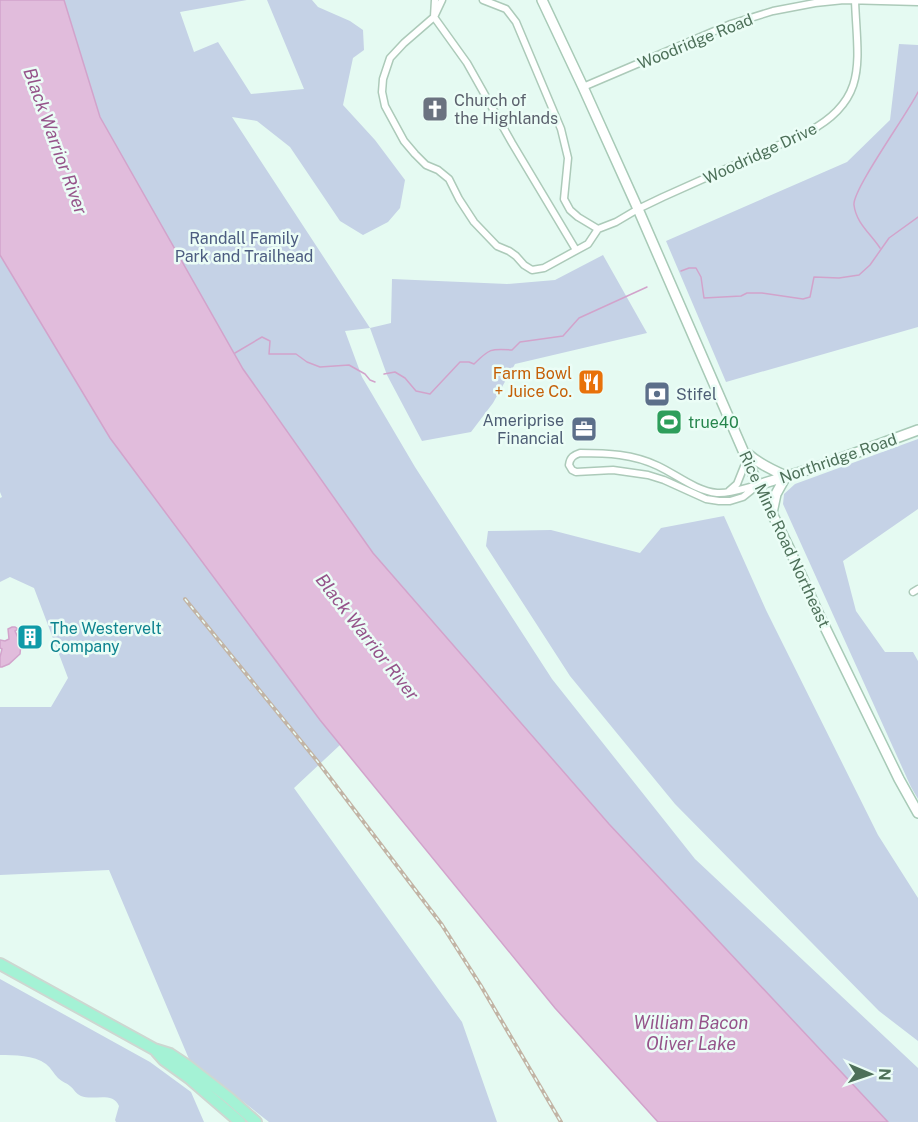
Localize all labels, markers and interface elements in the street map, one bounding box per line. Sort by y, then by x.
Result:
street label: Woodridge Road [635,10,756,73]
water label: Black Warrior River [19,65,92,217]
place label: Church of the Highlands [454,91,558,128]
church icon: Church of the Highlands [420,94,450,124]
street label: Woodridge Drive [701,119,820,188]
park label: Randall Family Park and Trailhead [175,229,313,266]
place label: Farm Bowl + Juice Co. [493,364,572,401]
restaurant icon: Farm Bowl + Juice Co. [576,367,606,397]
bank icon: Stifel [642,379,672,409]
place label: Stifel [676,385,717,404]
sports icon: true40 [654,407,684,437]
place label: Ameriprise Financial [483,411,564,448]
place label: true40 [688,413,739,432]
office icon: Ameriprise Financial [569,414,599,444]
street label: Northridge Road [777,430,899,487]
street label: Rice Mine Road Northeast [735,448,834,631]
water label: Black Warrior River [312,569,423,704]
place label: The Westervelt Company [50,619,162,656]
building icon: The Westervelt Company [15,622,45,652]
water label: William Bacon Oliver Lake [634,1012,748,1054]
north arrow [840,1044,900,1104]
text: N [875,1068,894,1081]

